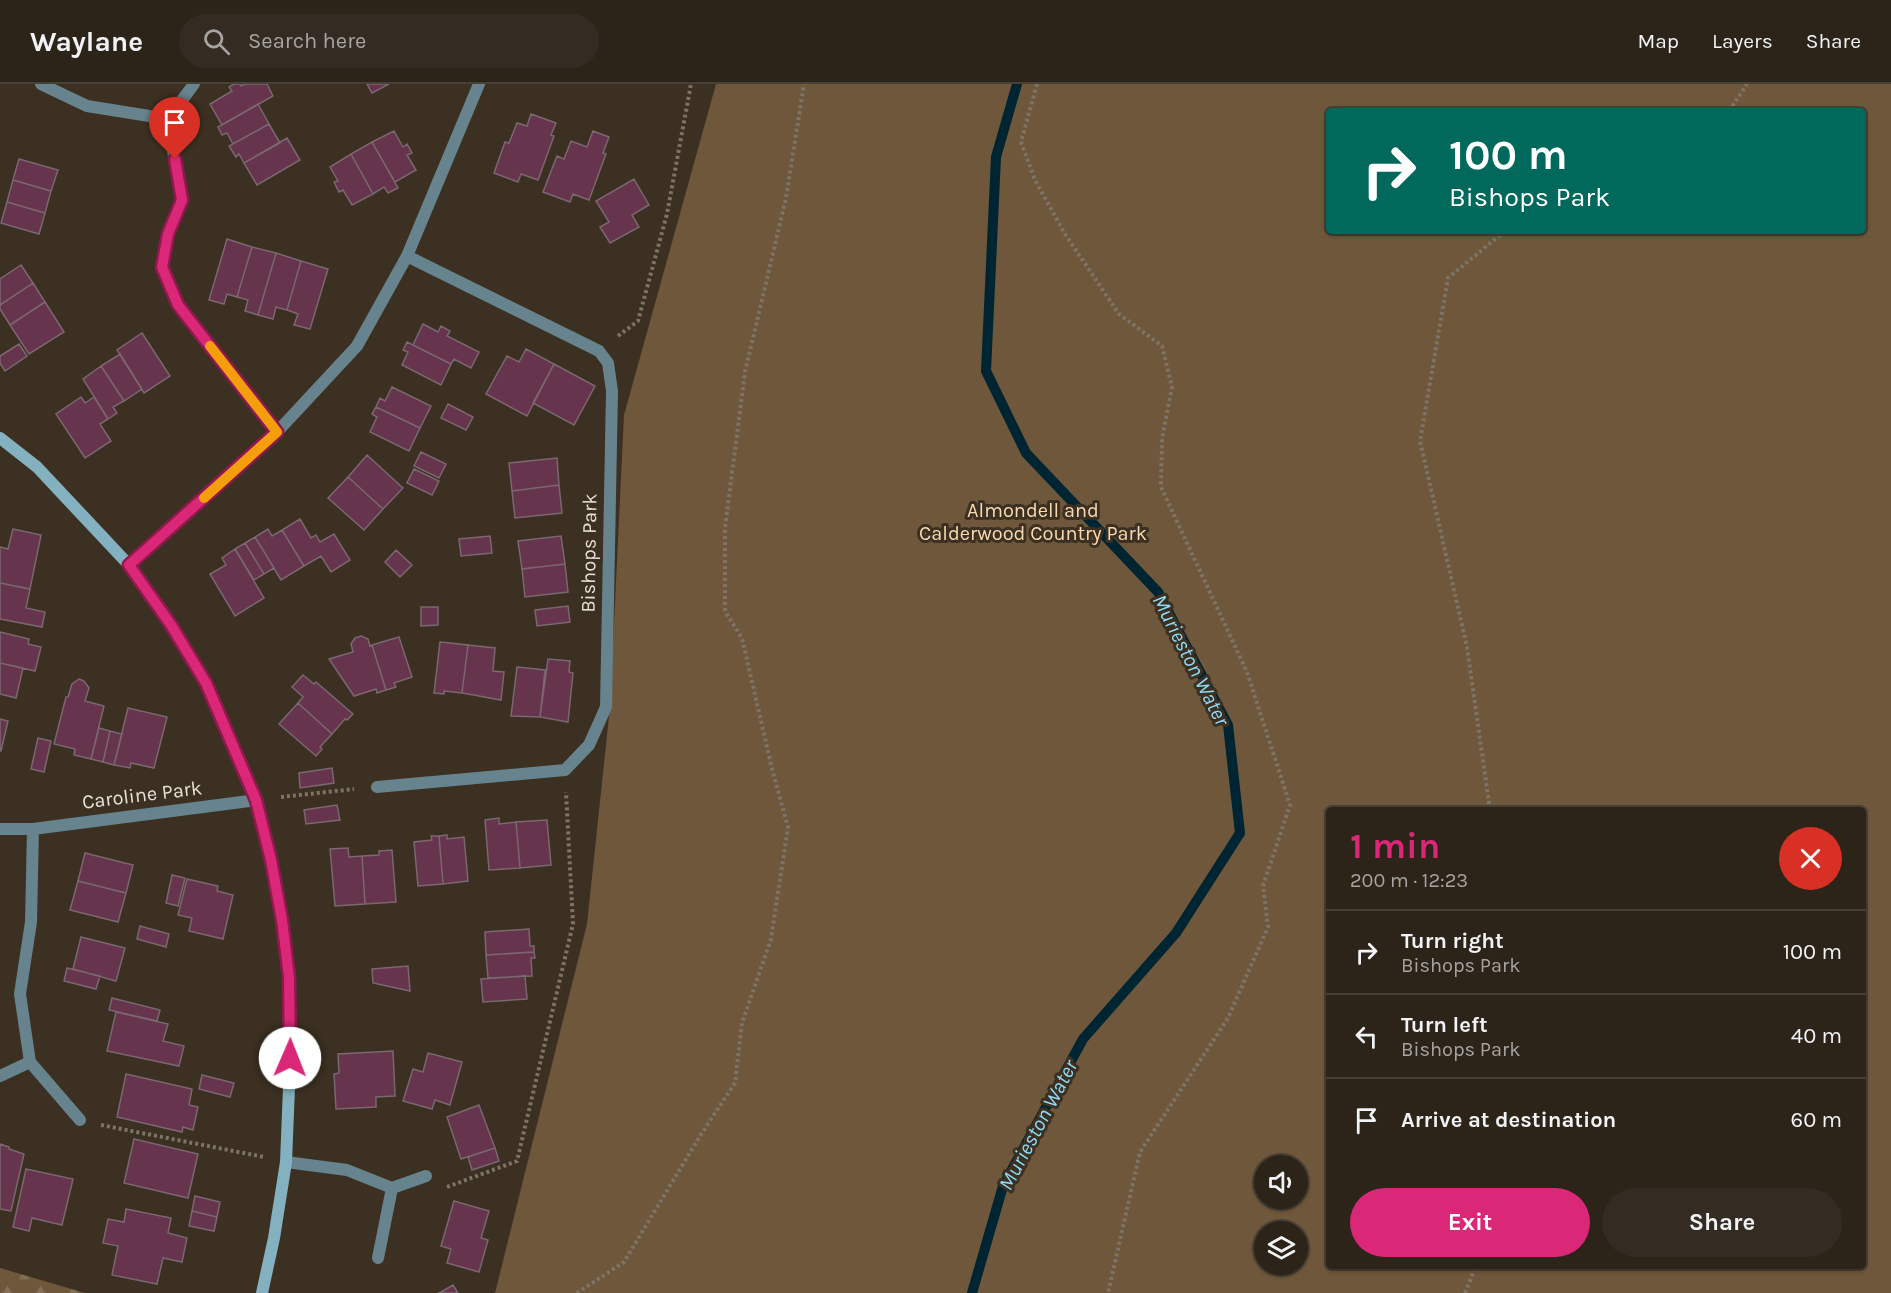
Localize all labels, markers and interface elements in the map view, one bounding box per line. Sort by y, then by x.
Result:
search box [179,14,599,68]
text: Waylane [30,25,143,58]
icon: search [200,25,233,58]
text: Search here [248,28,366,54]
text: Map [1637,29,1679,53]
text: Layers [1712,29,1773,53]
text: Share [1806,29,1861,53]
pin [149,97,200,159]
icon: arrive [158,106,191,139]
text: 100 m [1449,130,1568,180]
icon: right [1350,132,1428,210]
text: Bishops Park [1449,181,1610,213]
street label: Bishops Park [576,493,602,613]
park label: Almondell and Calderwood Country Park [919,499,1147,545]
water label: Murieston Water [1148,590,1235,730]
street label: Caroline Park [81,776,203,814]
text: 1 min [1350,825,1440,867]
button: close [1779,827,1842,890]
text: 200 m · 12:23 [1350,869,1468,892]
text: Turn right [1401,928,1504,954]
icon: right [1350,936,1383,969]
text: 100 m [1783,939,1842,965]
text: Bishops Park [1401,954,1520,977]
text: Turn left [1401,1012,1488,1038]
icon: left [1350,1020,1383,1053]
text: 40 m [1791,1023,1842,1049]
position arrow [258,1026,322,1090]
text: Bishops Park [1401,1038,1520,1061]
water label: Murieston Water [994,1055,1083,1194]
icon: arrive [1350,1104,1383,1137]
text: Arrive at destination [1401,1107,1616,1133]
text: 60 m [1791,1107,1842,1133]
map controls [1254,1155,1308,1275]
button: sound [1254,1155,1308,1209]
button: Exit [1350,1188,1590,1257]
button: Share [1602,1188,1842,1257]
button: layers [1254,1221,1308,1275]

